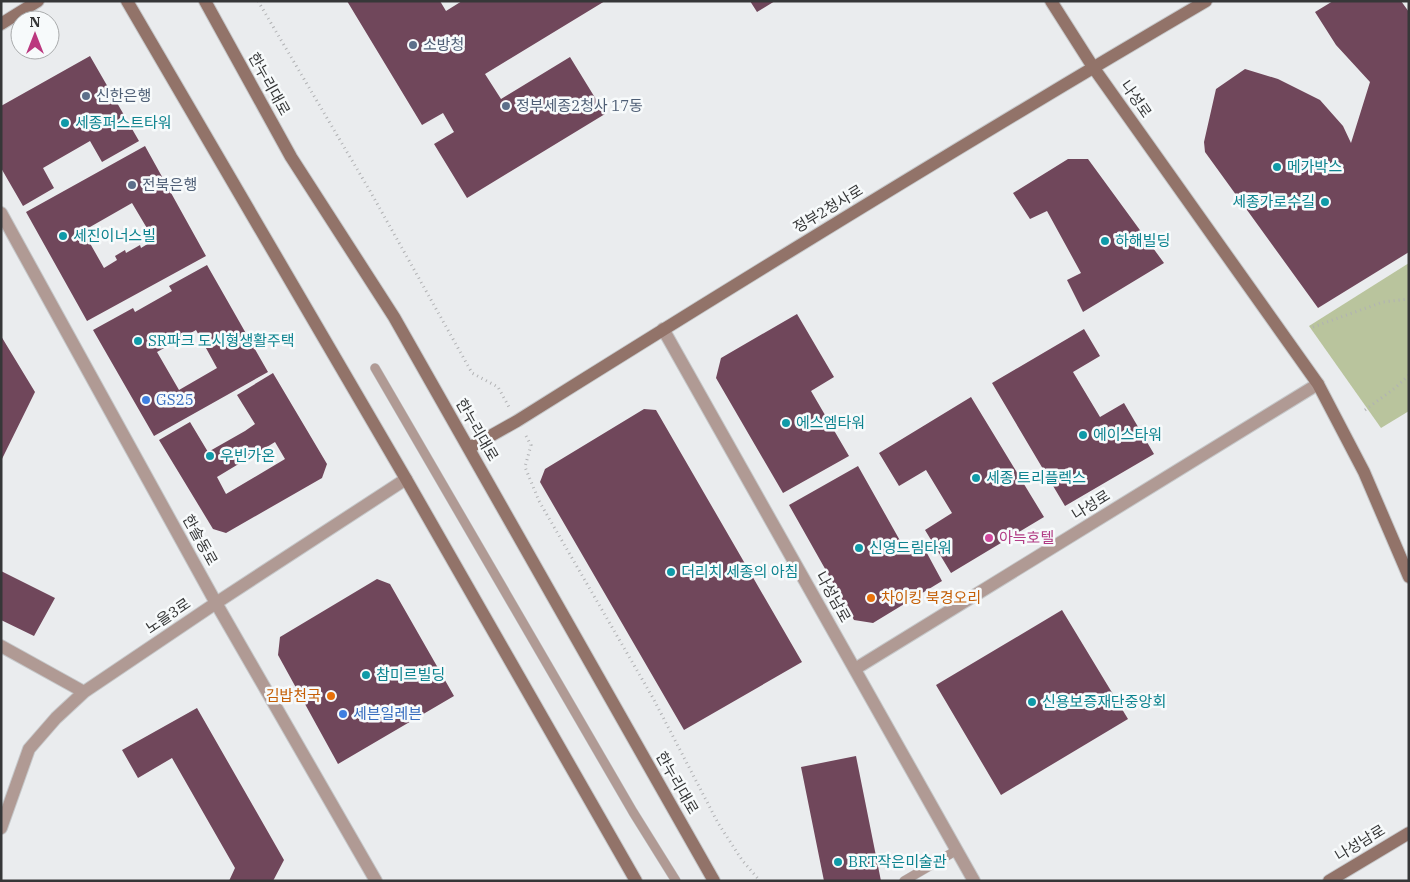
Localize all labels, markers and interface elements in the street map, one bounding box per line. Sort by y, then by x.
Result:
north arrow [10,10,60,60]
text: N [29,13,41,31]
place label: 소방청 [423,35,464,54]
marker: 소방청 [407,39,419,51]
street label: 한누리대로 [244,49,294,119]
street label: 나성로 [1117,76,1156,121]
place label: 신한은행 [96,86,151,105]
marker: 신한은행 [80,90,92,102]
place label: 정부세종2청사 17동 [516,96,643,115]
marker: 정부세종2청사 17동 [500,100,512,112]
place label: 세종퍼스트타워 [75,113,172,132]
marker: 세종퍼스트타워 [59,117,71,129]
place label: 메가박스 [1287,157,1342,176]
marker: 메가박스 [1271,161,1283,173]
place label: 전북은행 [142,175,197,194]
marker: 전북은행 [126,179,138,191]
street label: 정부2청사로 [789,180,866,237]
place label: 세종가로수길 [1232,192,1315,211]
marker: 세종가로수길 [1319,196,1331,208]
place label: 세진이너스빌 [73,226,156,245]
marker: 세진이너스빌 [57,230,69,242]
place label: 하해빌딩 [1115,231,1170,250]
marker: 하해빌딩 [1099,235,1111,247]
place label: SR파크 도시형생활주택 [148,331,295,350]
marker: SR파크 도시형생활주택 [132,335,144,347]
place label: GS25 [156,390,194,409]
marker: GS25 [140,394,152,406]
street label: 한누리대로 [452,395,503,464]
place label: 에스엠타워 [796,413,865,432]
marker: 에스엠타워 [780,417,792,429]
place label: 에이스타워 [1093,425,1162,444]
marker: 에이스타워 [1077,429,1089,441]
place label: 우빈가온 [220,446,275,465]
marker: 우빈가온 [204,450,216,462]
place label: 세종 트리플렉스 [986,468,1086,487]
marker: 세종 트리플렉스 [970,472,982,484]
street label: 나성로 [1068,486,1113,524]
street label: 한솔동로 [179,511,222,569]
place label: 아늑호텔 [999,528,1054,547]
marker: 아늑호텔 [983,532,995,544]
place label: 신영드림타워 [869,538,952,557]
marker: 신영드림타워 [853,542,865,554]
place label: 더리치 세종의 아침 [681,562,798,581]
marker: 더리치 세종의 아침 [665,566,677,578]
street label: 나성남로 [812,568,855,626]
place label: 차이킹 북경오리 [881,588,981,607]
marker: 차이킹 북경오리 [865,592,877,604]
street label: 노을3로 [142,594,194,638]
place label: 참미르빌딩 [376,665,445,684]
marker: 참미르빌딩 [360,669,372,681]
place label: 김밥천국 [266,686,321,705]
marker: 김밥천국 [325,690,337,702]
place label: 신용보증재단중앙회 [1042,692,1166,711]
marker: 신용보증재단중앙회 [1026,696,1038,708]
place label: 세븐일레븐 [353,704,422,723]
marker: 세븐일레븐 [337,708,349,720]
street label: 한누리대로 [652,748,703,817]
street label: 나성남로 [1331,820,1388,865]
place label: BRT작은미술관 [848,852,947,871]
marker: BRT작은미술관 [832,856,844,868]

